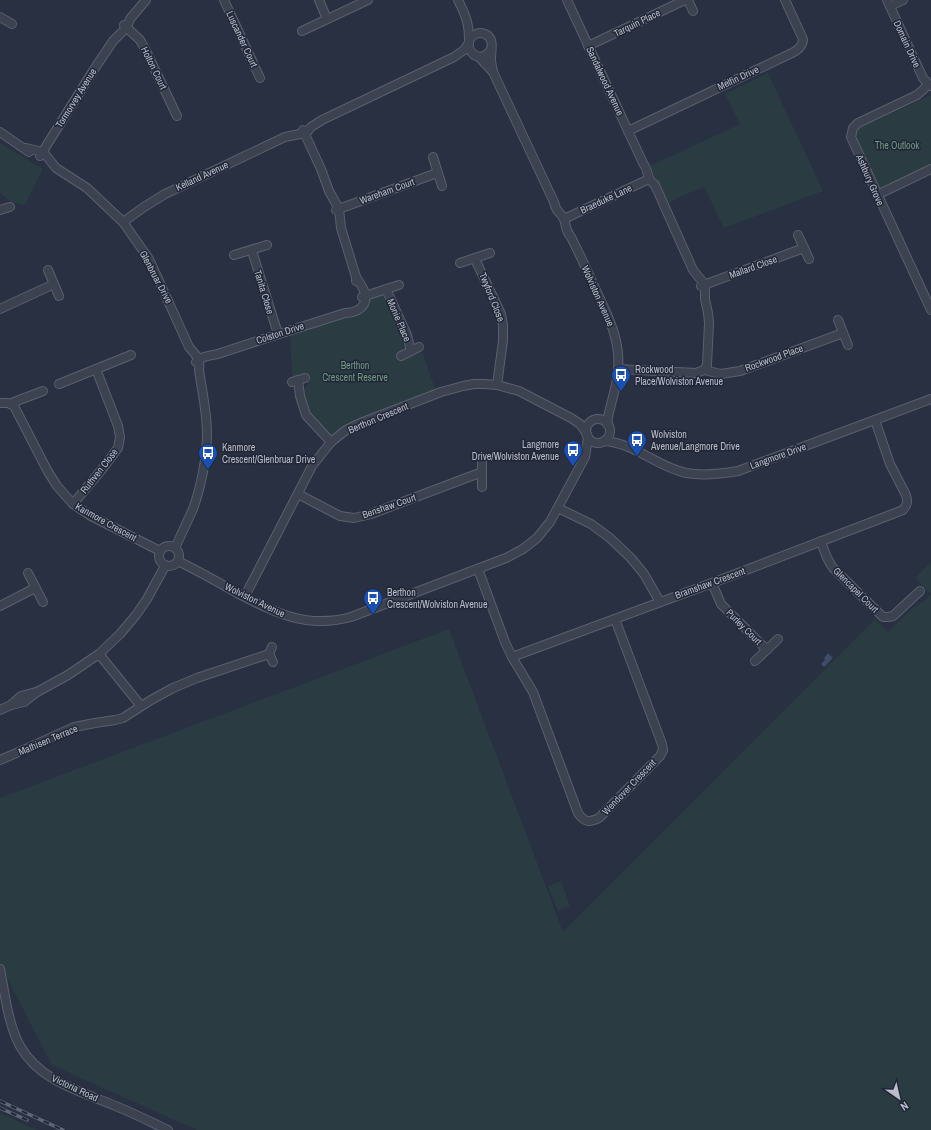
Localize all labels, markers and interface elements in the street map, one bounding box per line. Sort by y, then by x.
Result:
street label: Tarquin Place [612,6,663,40]
street label: Luscander Court [223,9,261,70]
street label: Domain Drive [890,18,924,70]
street label: Holton Court [138,44,170,92]
street label: Sandalwood Avenue [583,44,627,118]
street label: Melfin Drive [715,63,761,93]
street label: Tormorvey Avenue [53,65,100,130]
park label: The Outlook [875,139,920,152]
street label: Ashbury Grove [853,151,887,208]
street label: Kelland Avenue [173,158,231,194]
street label: Wareham Court [358,175,417,207]
street label: Braeduke Lane [578,181,634,217]
street label: Glenbruar Drive [137,248,176,306]
street label: Mallard Close [727,252,779,282]
street label: Wolviston Avenue [579,263,617,329]
street label: Tanita Close [251,268,277,316]
street label: Twyford Close [476,270,508,324]
street label: Monie Place [384,296,414,344]
street label: Colston Drive [254,319,306,347]
street label: Rockwood Place [743,341,805,375]
park label: Berthon Crescent Reserve [322,359,388,384]
place label: Rockwood Place/Wolviston Avenue [635,363,724,388]
bus stop icon: Rockwood Place/Wolviston Avenue [610,364,632,392]
street label: Berthon Crescent [346,399,411,436]
place label: Wolviston Avenue/Langmore Drive [650,428,740,453]
bus stop icon: Wolviston Avenue/Langmore Drive [626,429,648,457]
place label: Langmore Drive/Wolviston Avenue [472,438,559,463]
bus stop icon: Langmore Drive/Wolviston Avenue [562,439,584,467]
street label: Langmore Drive [748,440,808,472]
place label: Kanmore Crescent/Glenbruar Drive [222,441,316,466]
bus stop icon: Kanmore Crescent/Glenbruar Drive [197,442,219,470]
street label: Ruthven Close [77,445,121,496]
street label: Benshaw Court [360,490,418,521]
street label: Kanmore Crescent [73,500,140,545]
street label: Bramshaw Crescent [673,564,748,602]
street label: Glencapel Court [830,564,882,616]
street label: Wolviston Avenue [223,580,288,620]
place label: Berthon Crescent/Wolviston Avenue [387,586,488,611]
bus stop icon: Berthon Crescent/Wolviston Avenue [362,587,384,615]
street label: Purley Court [723,606,765,648]
street label: Mathisen Terrace [16,721,80,758]
street label: Wendover Crescent [599,756,659,818]
street label: Victoria Road [50,1072,100,1104]
north arrow [879,1078,919,1118]
text: N [898,1099,911,1114]

